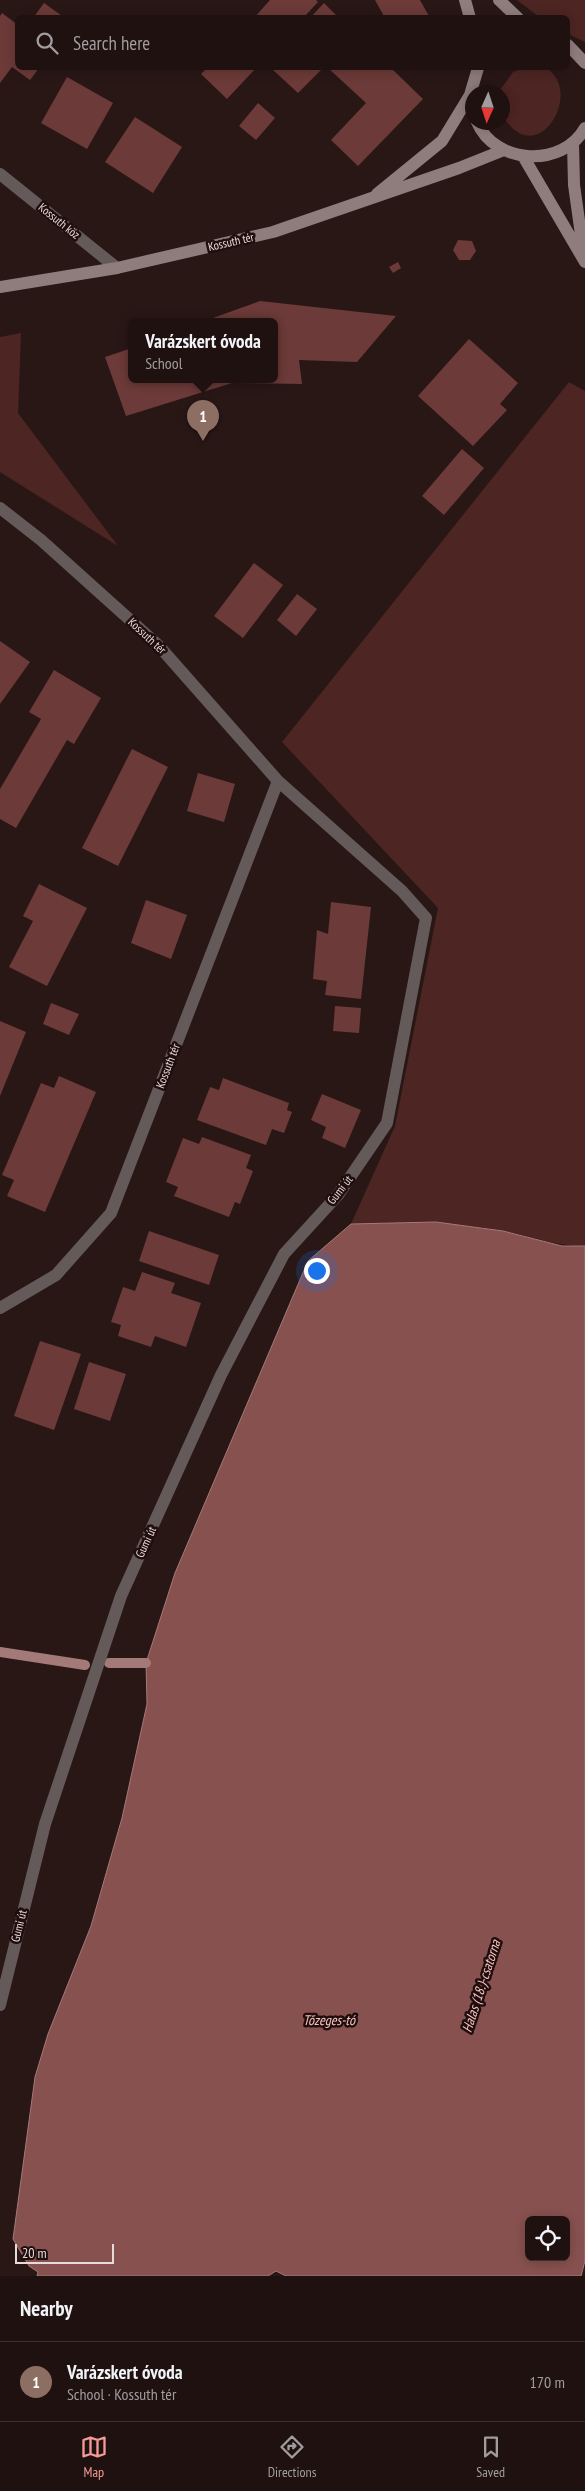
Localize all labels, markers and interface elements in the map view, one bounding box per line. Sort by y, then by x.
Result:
search box [15,15,570,70]
icon: search [33,29,61,57]
text: Search here [73,31,150,55]
north arrow [465,85,510,130]
street label: Kossuth köz [36,199,83,242]
street label: Kossuth tér [207,229,256,254]
popup [128,318,278,383]
text: Varázskert óvoda [145,329,261,353]
text: School [145,353,182,373]
pin: 1 [187,400,219,441]
street label: Kossuth tér [125,614,170,657]
street label: Kossuth tér [152,1041,183,1090]
street label: Gumi út [324,1172,356,1207]
your location [304,1258,330,1284]
street label: Gumi út [132,1523,160,1560]
street label: Gumi út [7,1908,30,1944]
water label: Halas (18.)-csatorna [458,1936,505,2034]
water label: Tőzeges-tó [303,2011,356,2029]
map controls [525,2216,570,2261]
button: locate [525,2216,570,2261]
scale bar [15,2241,114,2264]
text: 20 m [22,2244,47,2262]
text: Nearby [20,2295,73,2322]
text: Varázskert óvoda [67,2360,183,2384]
text: 1 [32,2372,40,2392]
text: 170 m [530,2372,565,2392]
text: School · Kossuth tér [67,2384,176,2404]
tab: Map [80,2433,108,2481]
tab: Directions [268,2433,316,2481]
tab: Saved [476,2433,505,2481]

